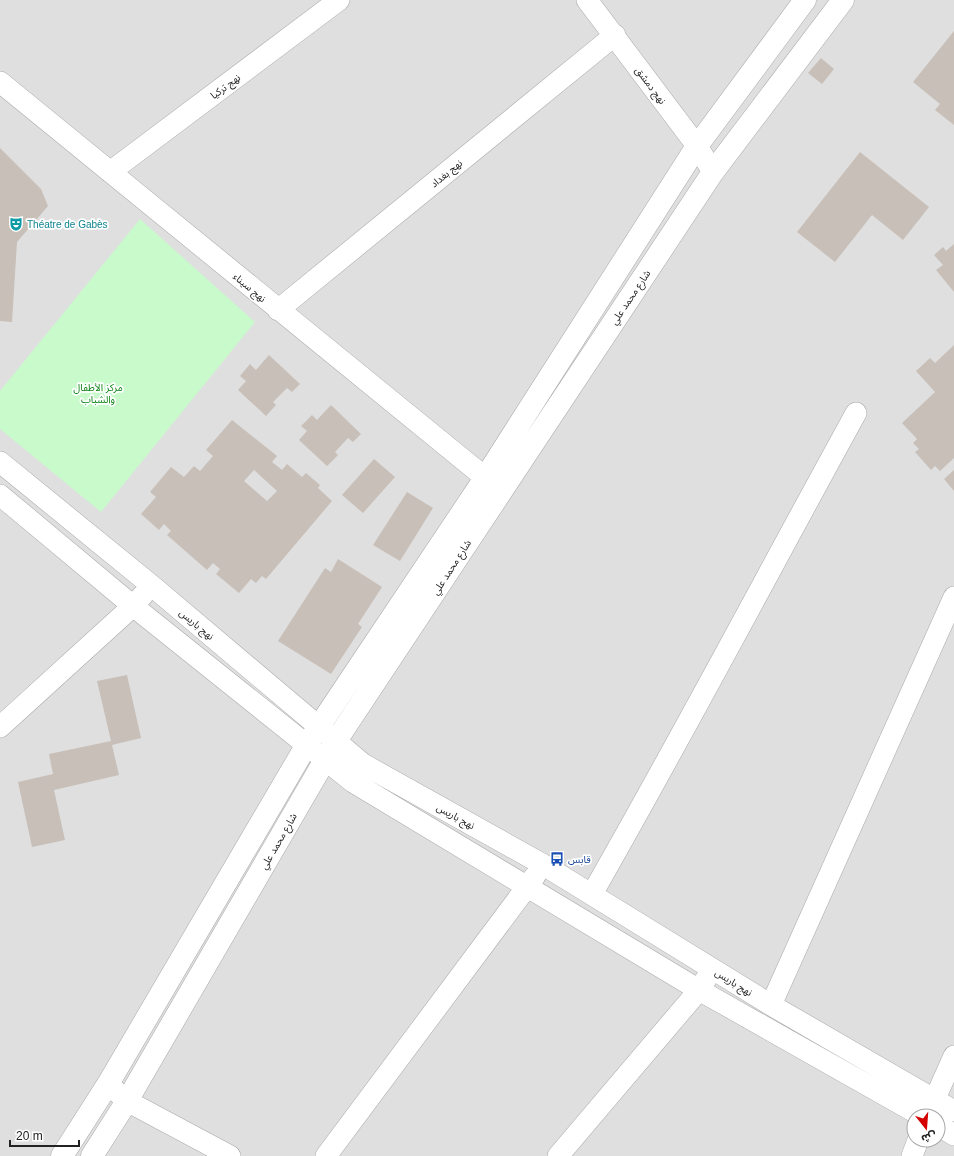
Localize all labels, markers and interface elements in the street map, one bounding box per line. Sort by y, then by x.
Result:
street label: نهج دمشق [631,65,668,107]
street label: نهج تركيا [208,71,244,103]
street label: نهج بغداد [428,157,466,191]
theatre icon: Théatre de Gabès [8,216,24,232]
place label: Théatre de Gabès [27,219,108,230]
street label: شارع محمد علي [608,268,655,328]
street label: نهج سيناء [230,271,268,306]
park label: مركز الأطفال والشباب [73,382,123,406]
street label: شارع محمد علي [430,538,475,598]
street label: نهج باريس [176,607,216,644]
street label: نهج باريس [434,802,477,833]
street label: شارع محمد علي [258,811,301,873]
bus stop icon: قابس [549,851,565,867]
place label: قابس [568,854,591,865]
street label: نهج باريس [712,967,755,1000]
north arrow [906,1108,946,1148]
scale bar [10,1122,79,1148]
text: 20 m [16,1129,43,1143]
text: ش [920,1129,938,1146]

